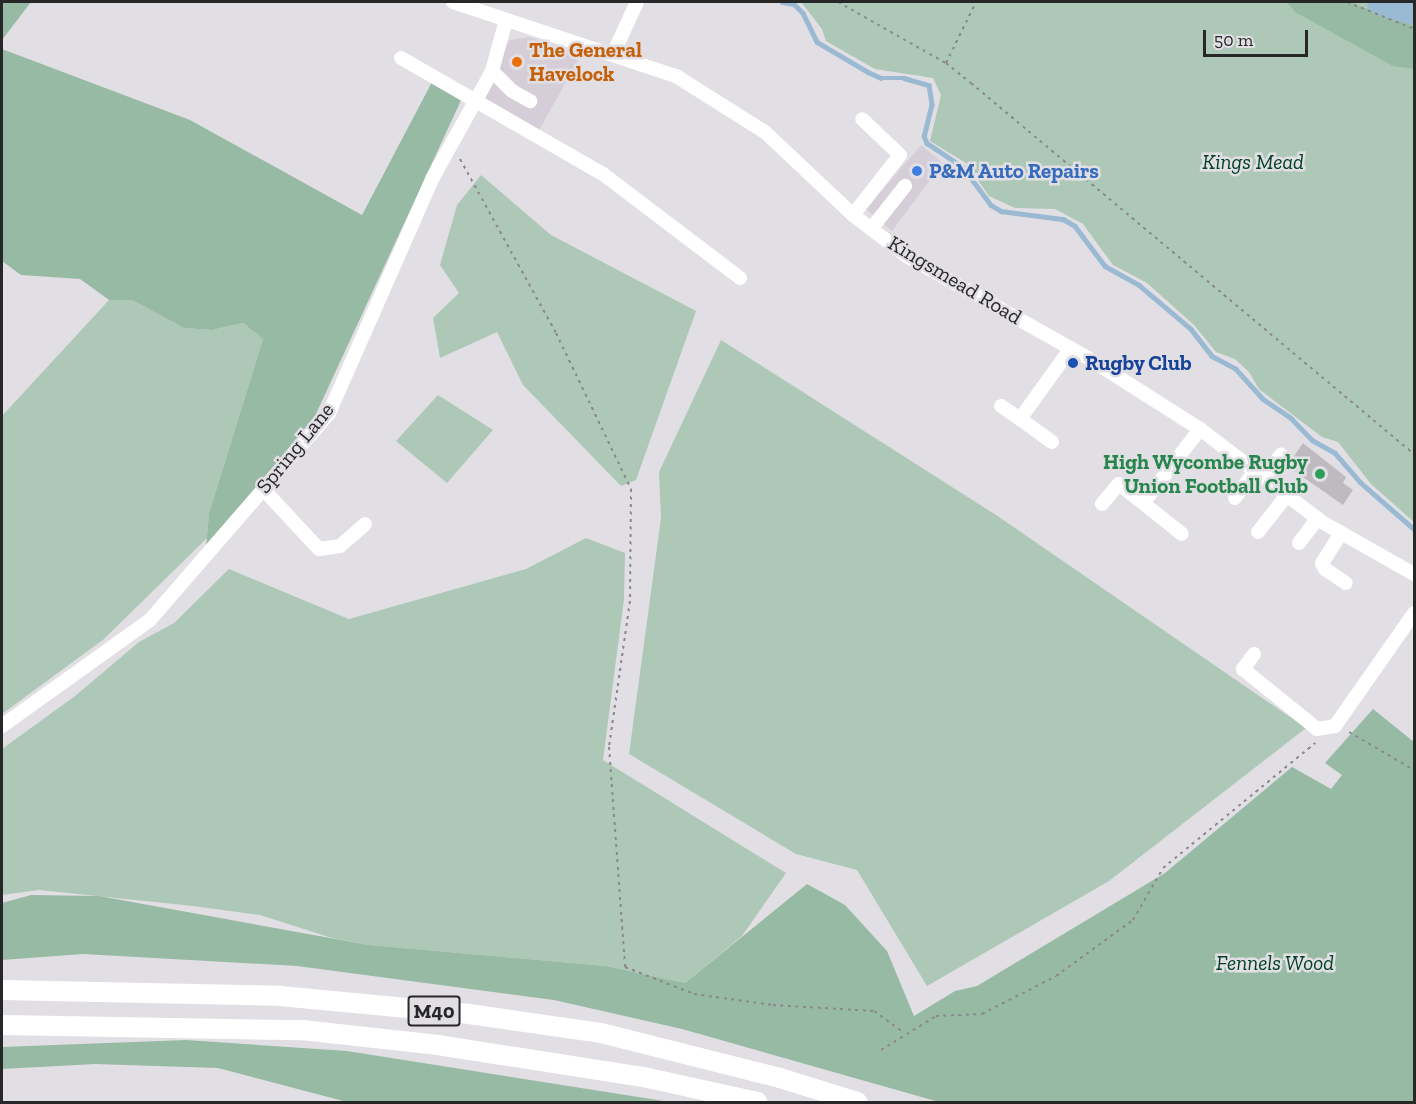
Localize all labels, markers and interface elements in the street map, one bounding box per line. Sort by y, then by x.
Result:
scale bar [1206,18,1311,56]
text: 50 m [1214,29,1253,51]
place label: The General Havelock [529,37,642,87]
marker: The General Havelock [510,55,524,69]
park label: Kings Mead [1202,149,1304,175]
place label: P&M Auto Repairs [929,158,1100,184]
marker: P&M Auto Repairs [910,164,924,178]
street label: Kingsmead Road [884,230,1026,330]
place label: Rugby Club [1085,350,1192,376]
marker: Rugby Club [1066,356,1080,370]
street label: Spring Lane [251,398,339,498]
place label: High Wycombe Rugby Union Football Club [1102,449,1308,499]
marker: High Wycombe Rugby Union Football Club [1313,467,1327,481]
park label: Fennels Wood [1216,950,1334,976]
road number: M40 [407,994,461,1028]

